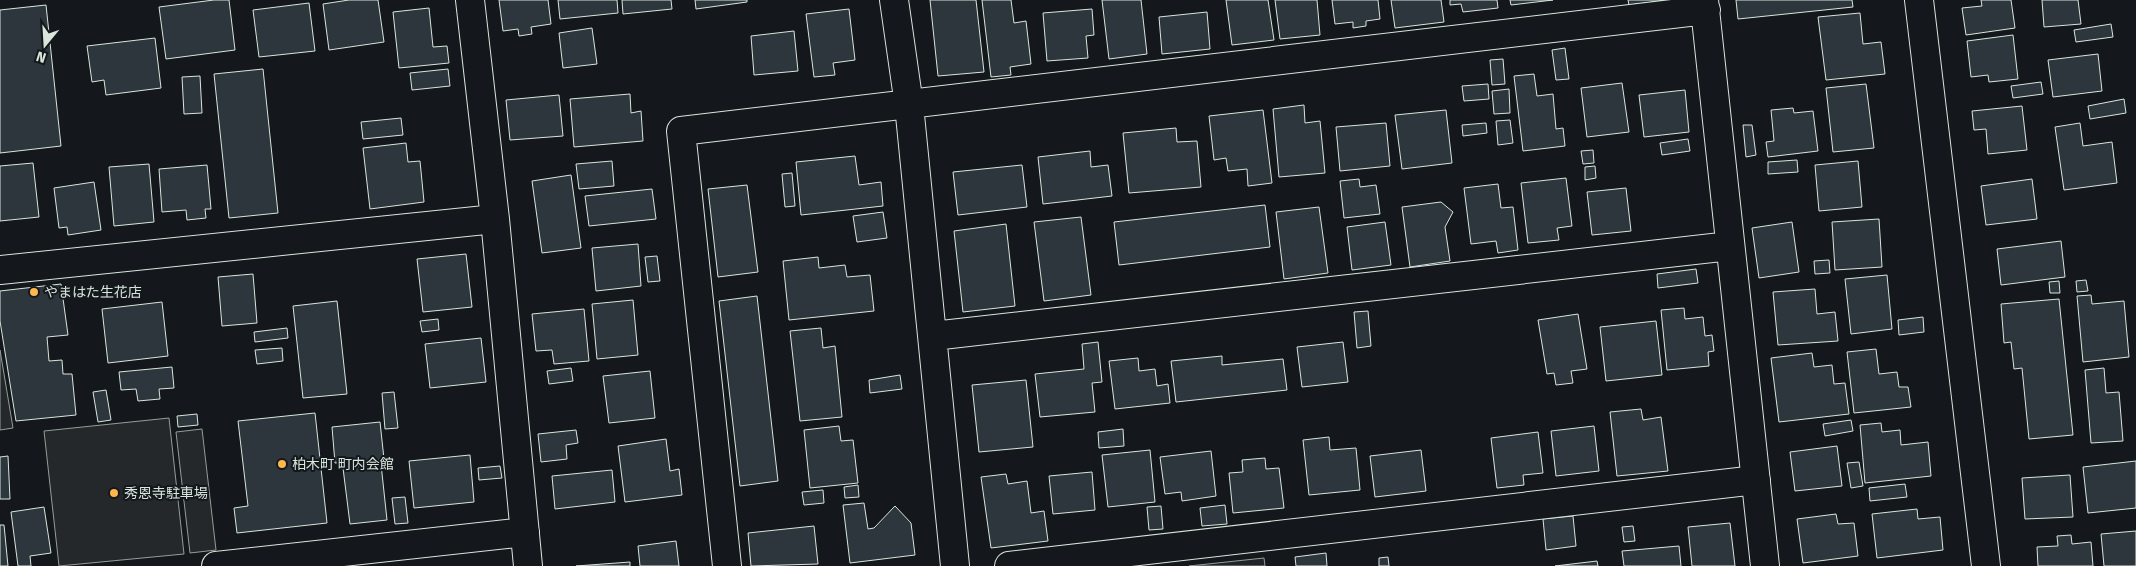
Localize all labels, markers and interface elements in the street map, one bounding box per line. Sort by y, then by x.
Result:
north arrow [20,20,70,70]
text: N [34,47,48,66]
place label: やまはた生花店 [44,284,142,301]
marker: やまはた生花店 [28,286,40,298]
place label: 柏木町 町内会館 [292,456,394,473]
marker: 柏木町 町内会館 [276,458,288,470]
place label: 秀恩寺駐車場 [124,485,208,502]
marker: 秀恩寺駐車場 [108,487,120,499]

